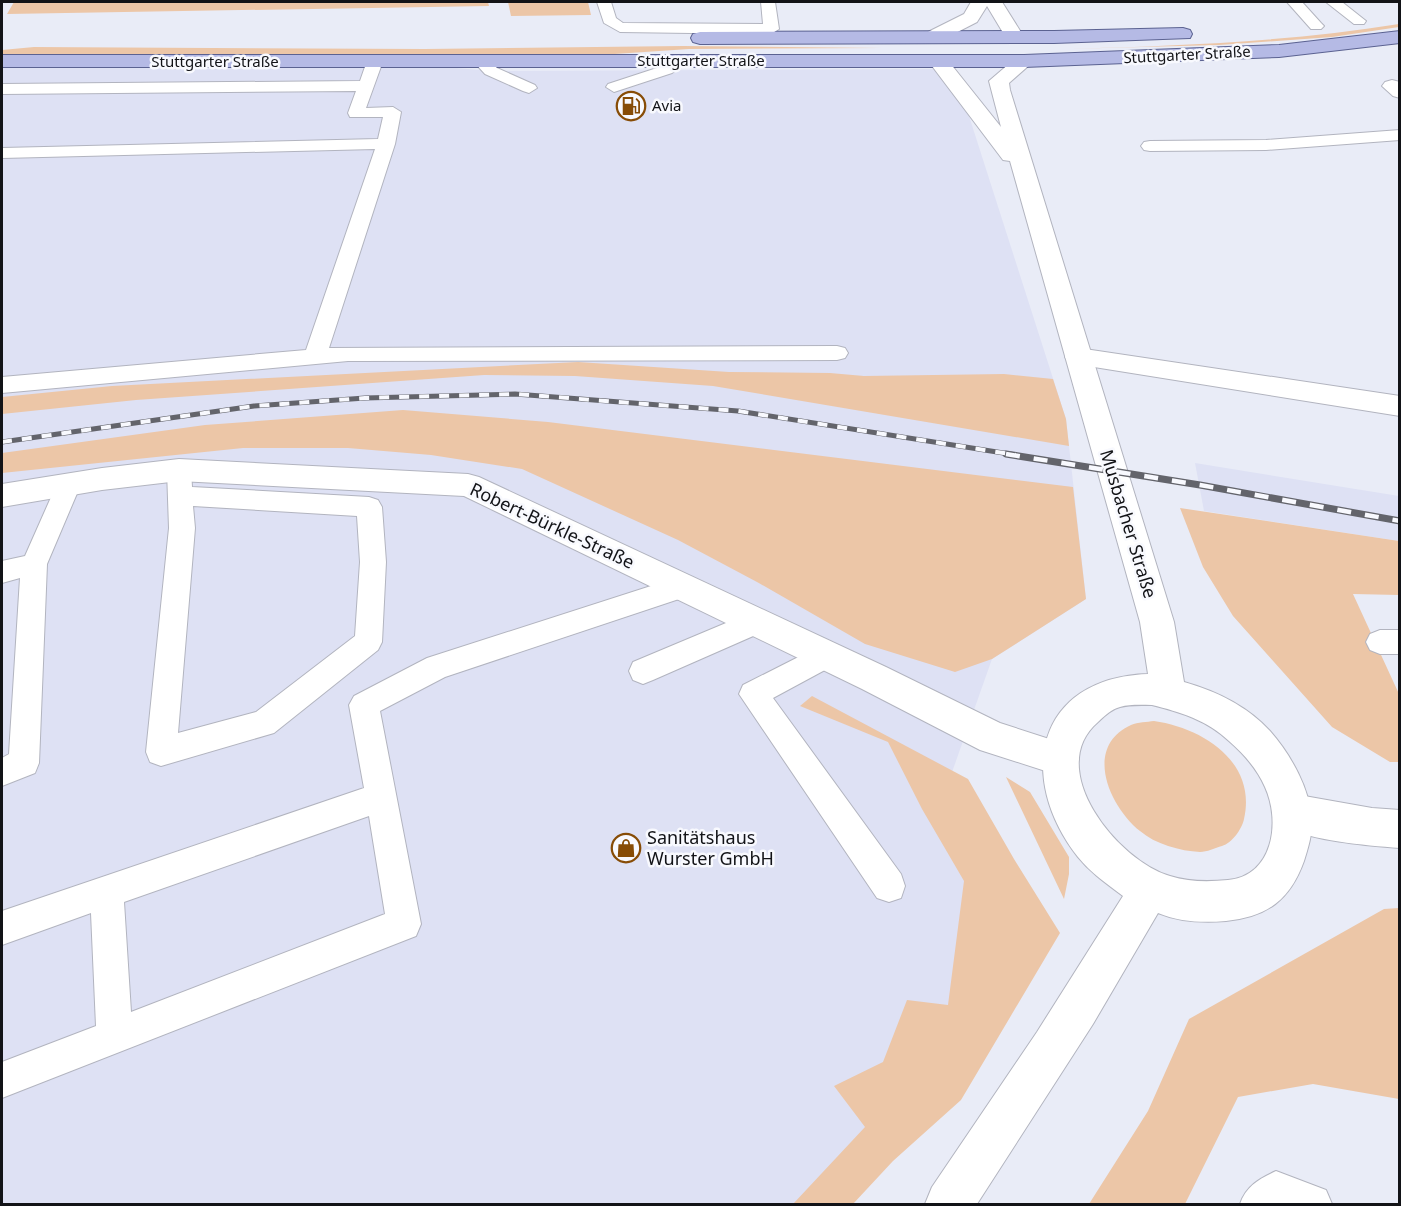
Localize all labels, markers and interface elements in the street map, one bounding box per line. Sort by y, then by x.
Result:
street label: Stuttgarter Straße [1123,41,1251,67]
street label: Stuttgarter Straße [637,50,765,70]
street label: Stuttgarter Straße [151,51,279,71]
fuel station icon: Avia [615,90,647,122]
place label: Avia [652,95,682,115]
street label: Musbacher Straße [1095,446,1163,601]
street label: Robert-Bürkle-Straße [466,476,638,574]
place label: Sanitätshaus Wurster GmbH [647,825,774,870]
shop icon: Sanitätshaus Wurster GmbH [610,832,642,864]

